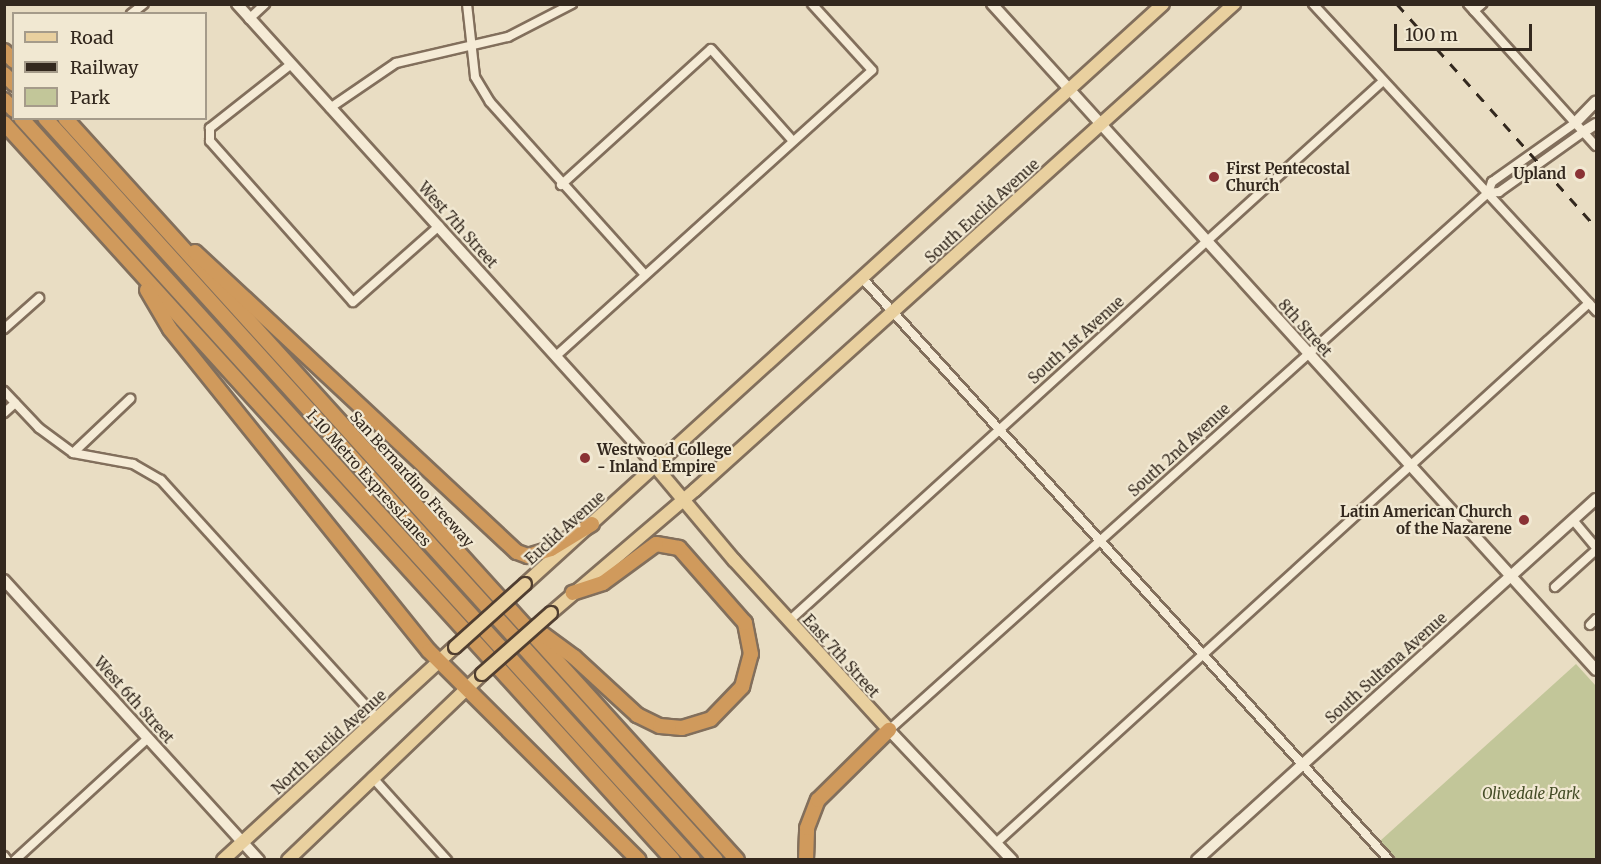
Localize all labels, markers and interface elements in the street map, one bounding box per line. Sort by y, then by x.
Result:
legend [12,12,207,120]
scale bar [1397,12,1535,50]
text: 100 m [1405,23,1458,46]
text: Road [70,26,114,49]
text: Railway [70,56,138,79]
text: Park [70,86,110,109]
street label: South Euclid Avenue [921,155,1043,267]
place label: First Pentecostal Church [1226,159,1350,194]
place label: Upland [1513,165,1566,183]
marker: Upland [1571,165,1589,183]
marker: First Pentecostal Church [1207,170,1221,184]
street label: West 7th Street [415,178,501,272]
street label: South 1st Avenue [1024,292,1128,388]
street label: 8th Street [1275,296,1335,360]
street label: South 2nd Avenue [1125,400,1233,500]
street label: I-10 Metro ExpressLanes [303,406,435,550]
street label: San Bernardino Freeway [346,407,478,551]
place label: Westwood College - Inland Empire [597,440,732,475]
marker: Westwood College - Inland Empire [578,451,592,465]
street label: Euclid Avenue [522,488,608,568]
place label: Latin American Church of the Nazarene [1340,502,1512,537]
marker: Latin American Church of the Nazarene [1517,513,1531,527]
street label: South Sultana Avenue [1322,609,1450,727]
street label: East 7th Street [799,611,883,701]
street label: West 6th Street [90,653,178,747]
street label: North Euclid Avenue [268,686,390,798]
park label: Olivedale Park [1482,785,1580,803]

